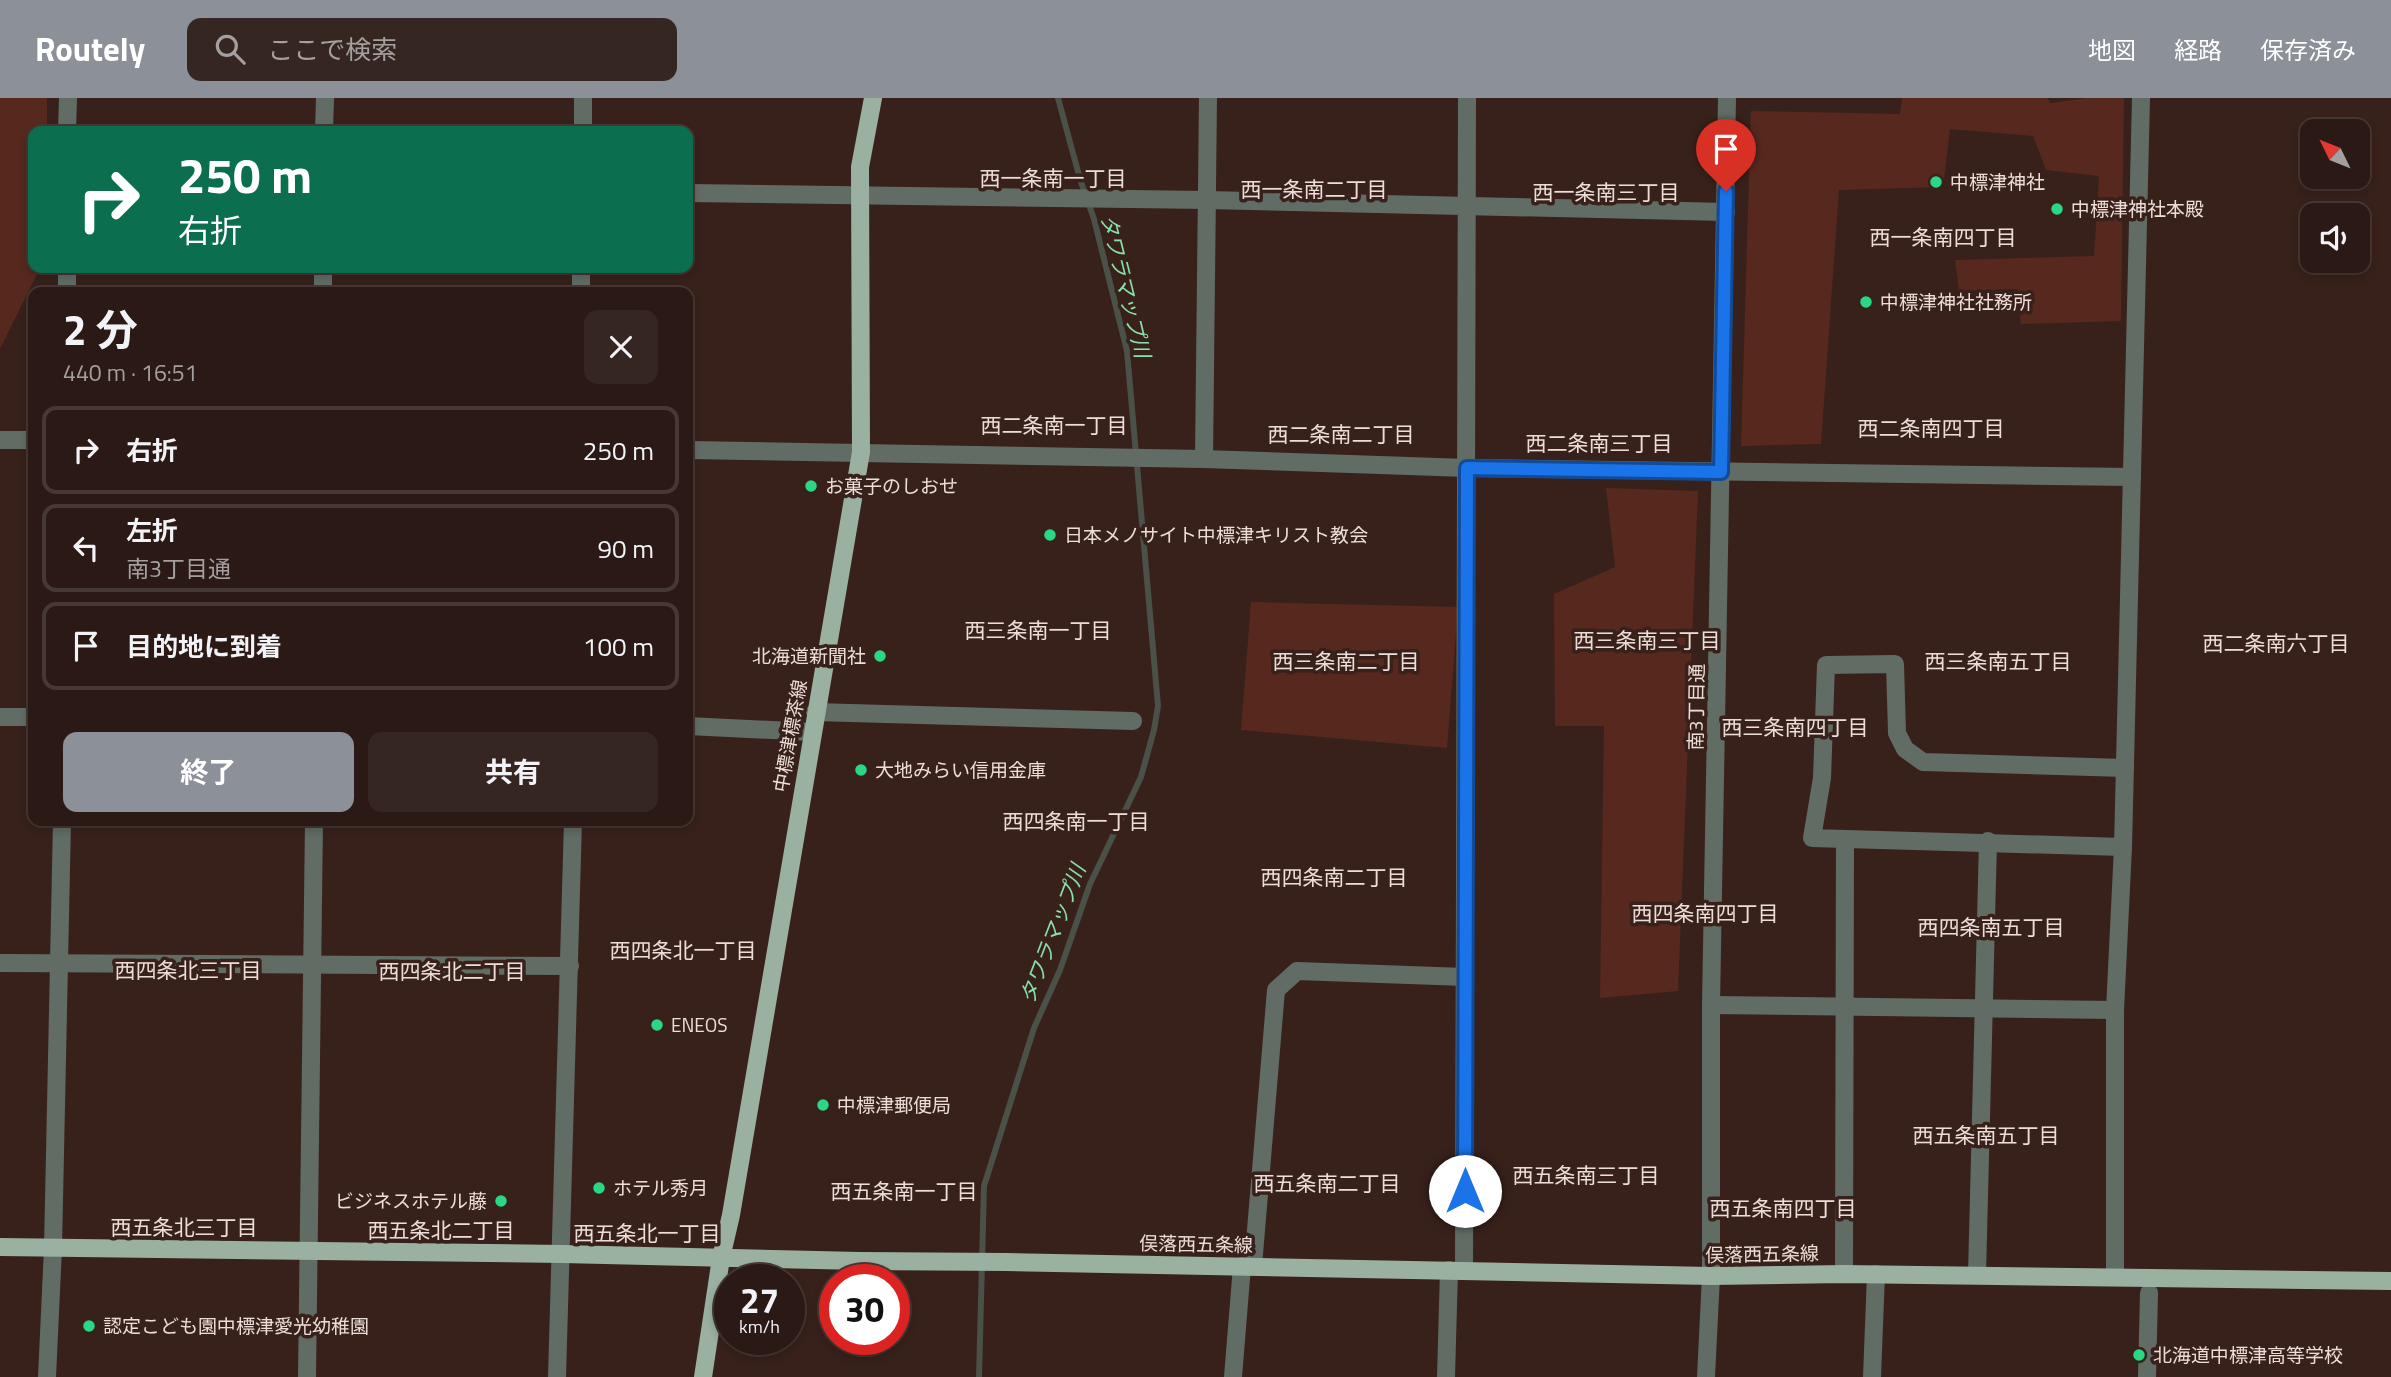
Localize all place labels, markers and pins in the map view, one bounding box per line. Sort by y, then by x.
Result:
pin [1696,119,1756,191]
place label: 中標津神社 [1950,167,2045,196]
marker: 中標津神社 [1928,174,1944,190]
place label: 中標津神社本殿 [2071,194,2204,223]
marker: 中標津神社本殿 [2049,201,2065,217]
place label: 中標津神社社務所 [1880,287,2032,316]
marker: 中標津神社社務所 [1858,294,1874,310]
place label: お菓子のしおせ [825,471,958,500]
marker: お菓子のしおせ [803,478,819,494]
place label: 日本メノサイト中標津キリスト教会 [1064,520,1368,549]
marker: 日本メノサイト中標津キリスト教会 [1042,527,1058,543]
place label: 北海道新聞社 [752,641,866,670]
marker: 北海道新聞社 [872,648,888,664]
place label: 大地みらい信用金庫 [875,755,1046,784]
marker: 大地みらい信用金庫 [853,762,869,778]
place label: ENEOS [671,1010,728,1039]
marker: ENEOS [649,1017,665,1033]
place label: 中標津郵便局 [837,1090,951,1119]
marker: 中標津郵便局 [815,1097,831,1113]
place label: ホテル秀月 [613,1173,708,1202]
marker: ホテル秀月 [591,1180,607,1196]
place label: ビジネスホテル藤 [335,1186,487,1215]
marker: ビジネスホテル藤 [493,1193,509,1209]
place label: 認定こども園中標津愛光幼稚園 [103,1311,369,1340]
marker: 認定こども園中標津愛光幼稚園 [81,1318,97,1334]
place label: 北海道中標津高等学校 [2153,1340,2343,1369]
marker: 北海道中標津高等学校 [2131,1347,2147,1363]

